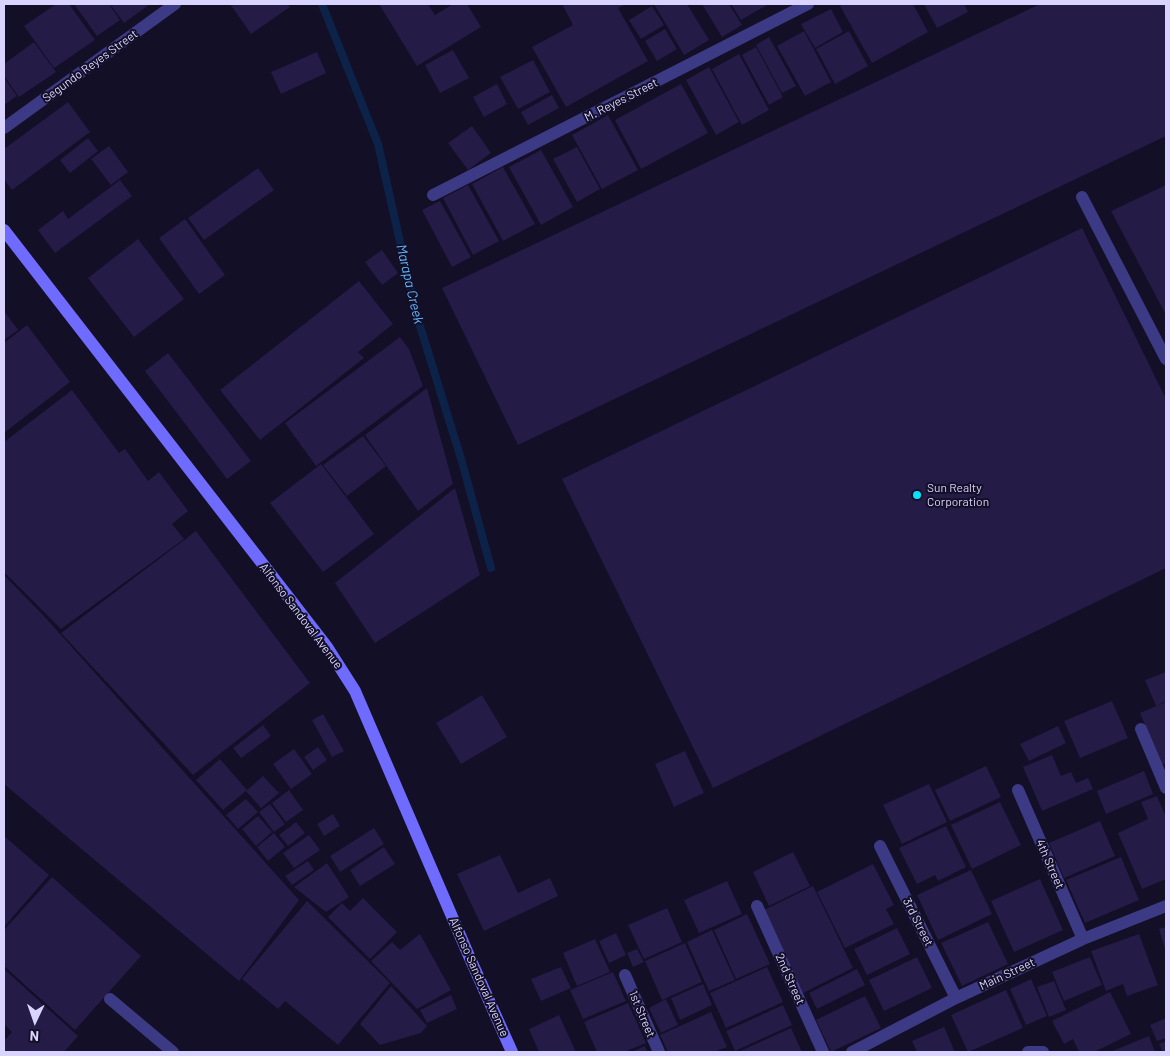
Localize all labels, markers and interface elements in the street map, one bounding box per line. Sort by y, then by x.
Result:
street label: Segundo Reyes Street [40,27,140,105]
street label: M. Reyes Street [582,75,660,125]
water label: Marapa Creek [393,242,427,326]
place label: Sun Realty Corporation [927,481,989,509]
marker: Sun Realty Corporation [911,489,923,501]
street label: Alfonso Sandoval Avenue [256,560,346,672]
street label: 4th Street [1033,837,1067,891]
street label: 3rd Street [900,895,936,949]
street label: Alfonso Sandoval Avenue [446,915,512,1039]
street label: 2nd Street [772,951,808,1007]
street label: Main Street [977,955,1037,993]
street label: 1st Street [626,988,658,1040]
north arrow [10,996,60,1046]
text: N [29,1028,39,1045]

